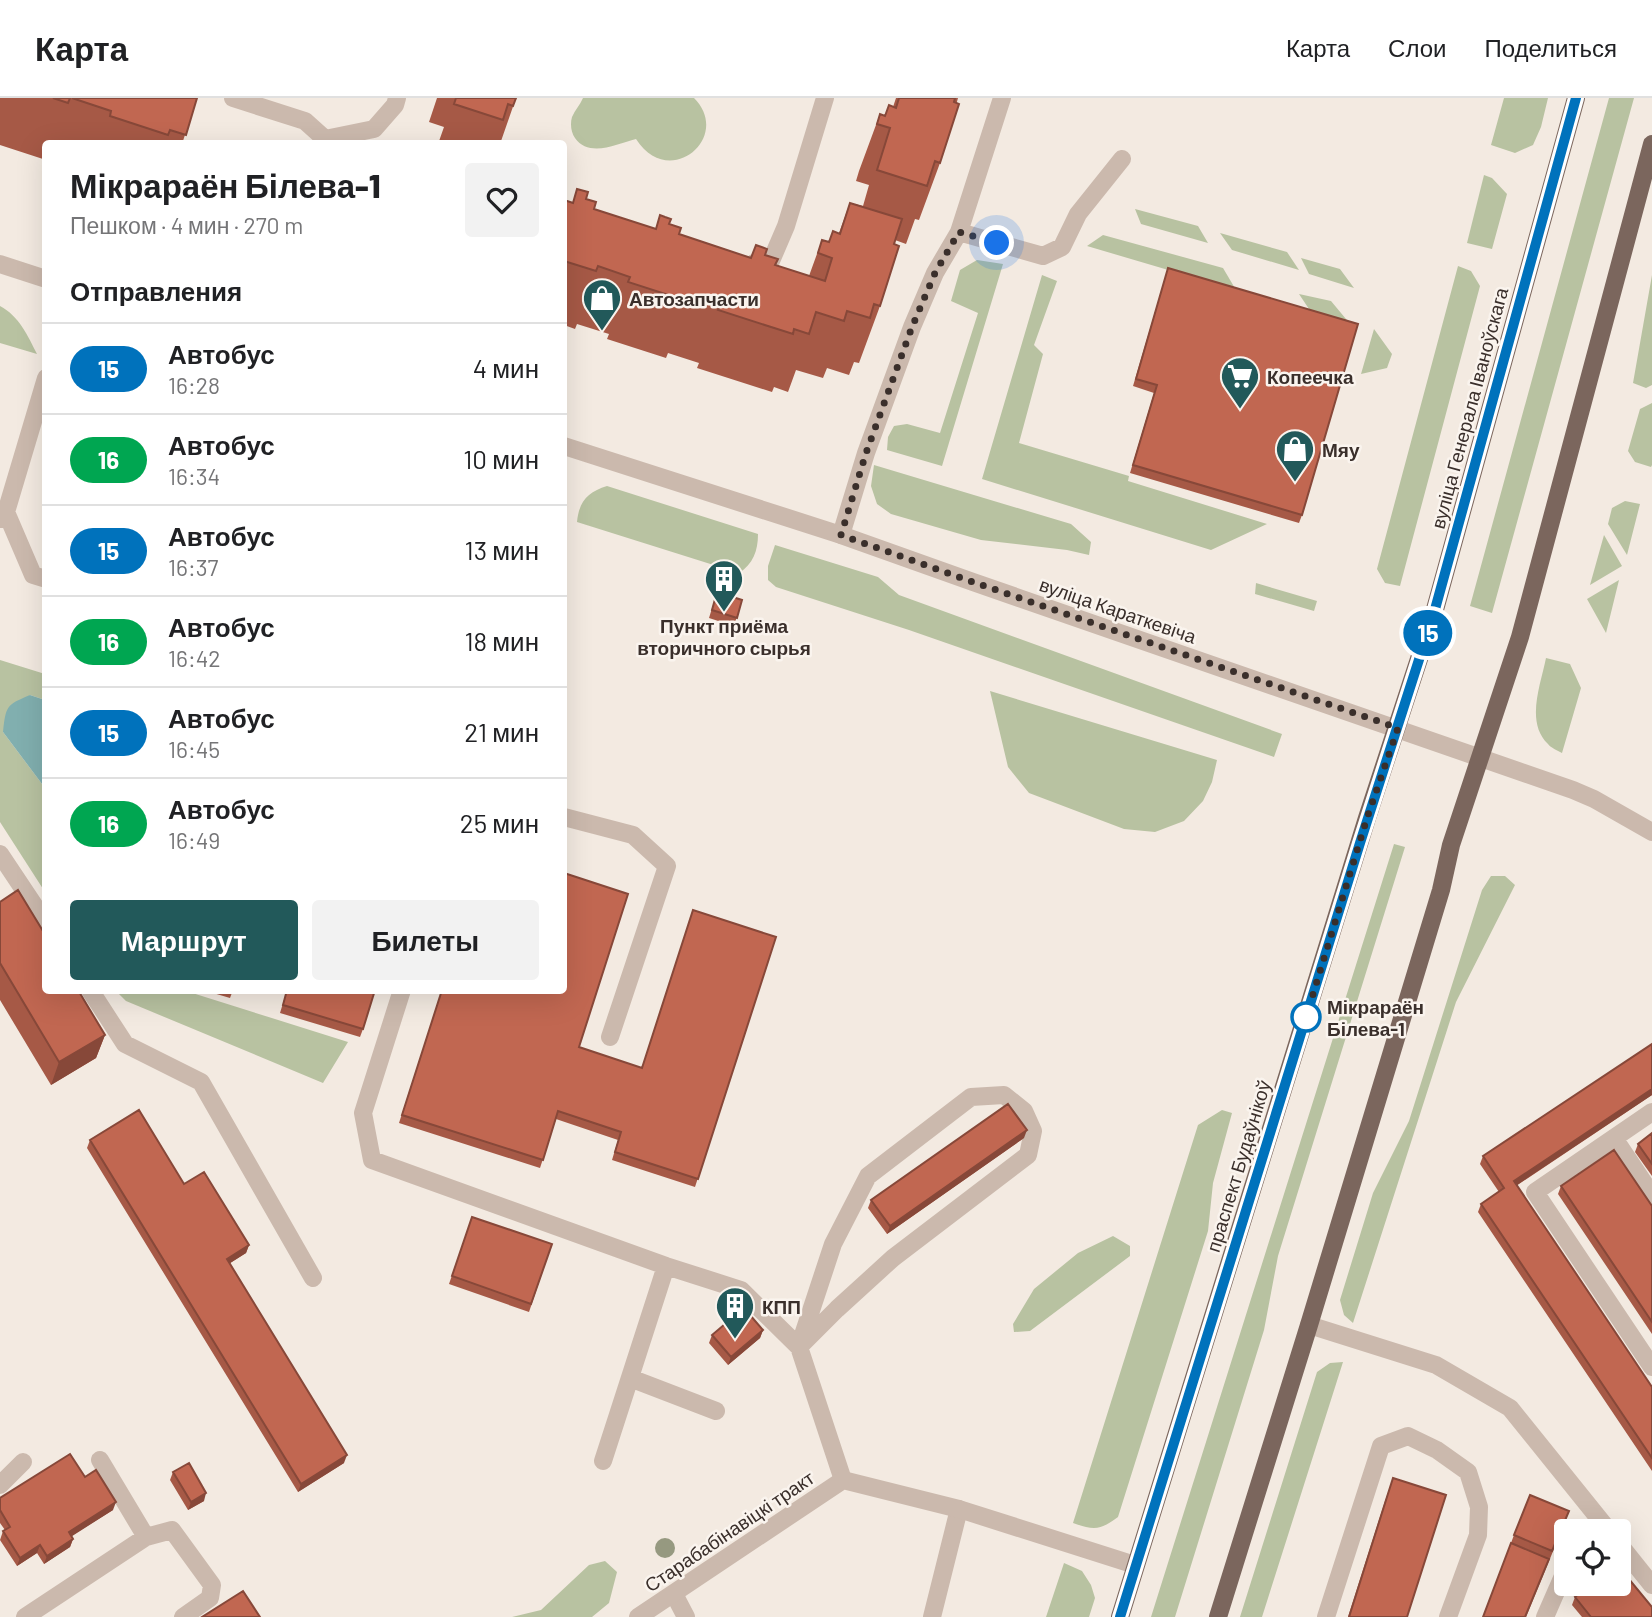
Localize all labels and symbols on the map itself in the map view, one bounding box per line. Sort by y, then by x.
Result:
your location [979,225,1014,260]
shop icon: Автозапчасти [581,277,623,332]
street label: вуліца Генерала Іваноўскага [1426,284,1512,531]
place label: Автозапчасти [629,287,759,310]
supermarket icon: Копеечка [1219,355,1261,410]
place label: Копеечка [1267,365,1354,388]
shop icon: Мяу [1274,428,1316,483]
place label: Мяу [1322,438,1360,461]
building icon: Пункт приёма вторичного сырья [703,558,745,613]
street label: вуліца Караткевіча [1037,572,1200,648]
line badge: 15 [1396,610,1460,656]
place label: Пункт приёма вторичного сырья [637,614,811,659]
place label: Мікрараён Білева-1 [1327,995,1424,1040]
marker: Мікрараён Білева-1 [1291,1002,1321,1032]
street label: праспект Будаўнікоў [1201,1077,1275,1255]
building icon: КПП [714,1285,756,1340]
place label: КПП [762,1295,801,1318]
street label: Старабабінавіцкі тракт [640,1465,818,1596]

